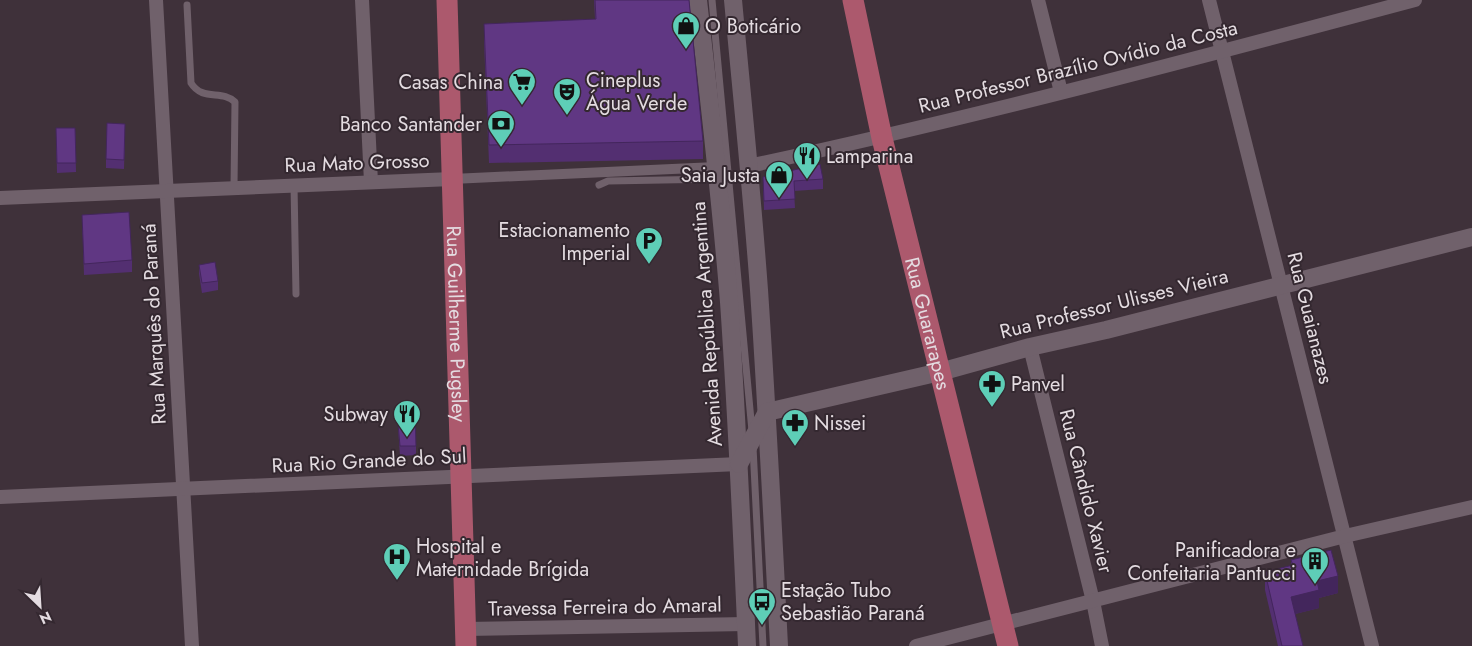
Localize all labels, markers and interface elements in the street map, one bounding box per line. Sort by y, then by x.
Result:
shop icon: O Boticário [671,11,701,50]
place label: O Boticário [705,12,801,41]
street label: Rua Professor Brazílio Ovídio da Costa [915,13,1241,121]
place label: Cineplus Água Verde [586,66,687,118]
supermarket icon: Casas China [507,67,537,106]
place label: Casas China [398,68,503,97]
theatre icon: Cineplus Água Verde [552,77,582,116]
bank icon: Banco Santander [486,109,516,148]
place label: Banco Santander [340,110,482,139]
restaurant icon: Lamparina [792,141,822,180]
place label: Lamparina [826,142,913,171]
street label: Rua Mato Grosso [284,146,430,180]
shop icon: Saia Justa [764,160,794,199]
place label: Saia Justa [681,161,760,190]
street label: Avenida República Argentina [684,200,730,448]
place label: Estacionamento Imperial [499,216,630,268]
street label: Rua Marquês do Paraná [134,223,174,425]
street label: Rua Guilherme Pugsley [439,225,474,423]
parking icon: Estacionamento Imperial [634,226,664,265]
street label: Rua Guaianazes [1280,249,1340,387]
street label: Rua Guararapes [898,254,958,393]
street label: Rua Professor Ulisses Vieira [997,262,1231,346]
pharmacy icon: Panvel [977,369,1007,408]
place label: Panvel [1011,370,1065,399]
restaurant icon: Subway [392,399,422,438]
place label: Subway [324,400,388,429]
street label: Rua Cândido Xavier [1052,406,1120,576]
pharmacy icon: Nissei [780,408,810,447]
place label: Nissei [814,409,866,438]
street label: Rua Rio Grande do Sul [271,441,467,481]
place label: Hospital e Maternidade Brígida [416,532,589,584]
place label: Panificadora e Confeitaria Pantucci [1127,536,1296,588]
hospital icon: Hospital e Maternidade Brígida [382,542,412,581]
building icon: Panificadora e Confeitaria Pantucci [1300,546,1330,585]
place label: Estação Tubo Sebastião Paraná [781,576,925,628]
north arrow [15,581,65,631]
bus stop icon: Estação Tubo Sebastião Paraná [747,587,777,626]
street label: Travessa Ferreira do Amaral [488,590,722,624]
text: N [36,606,55,629]

